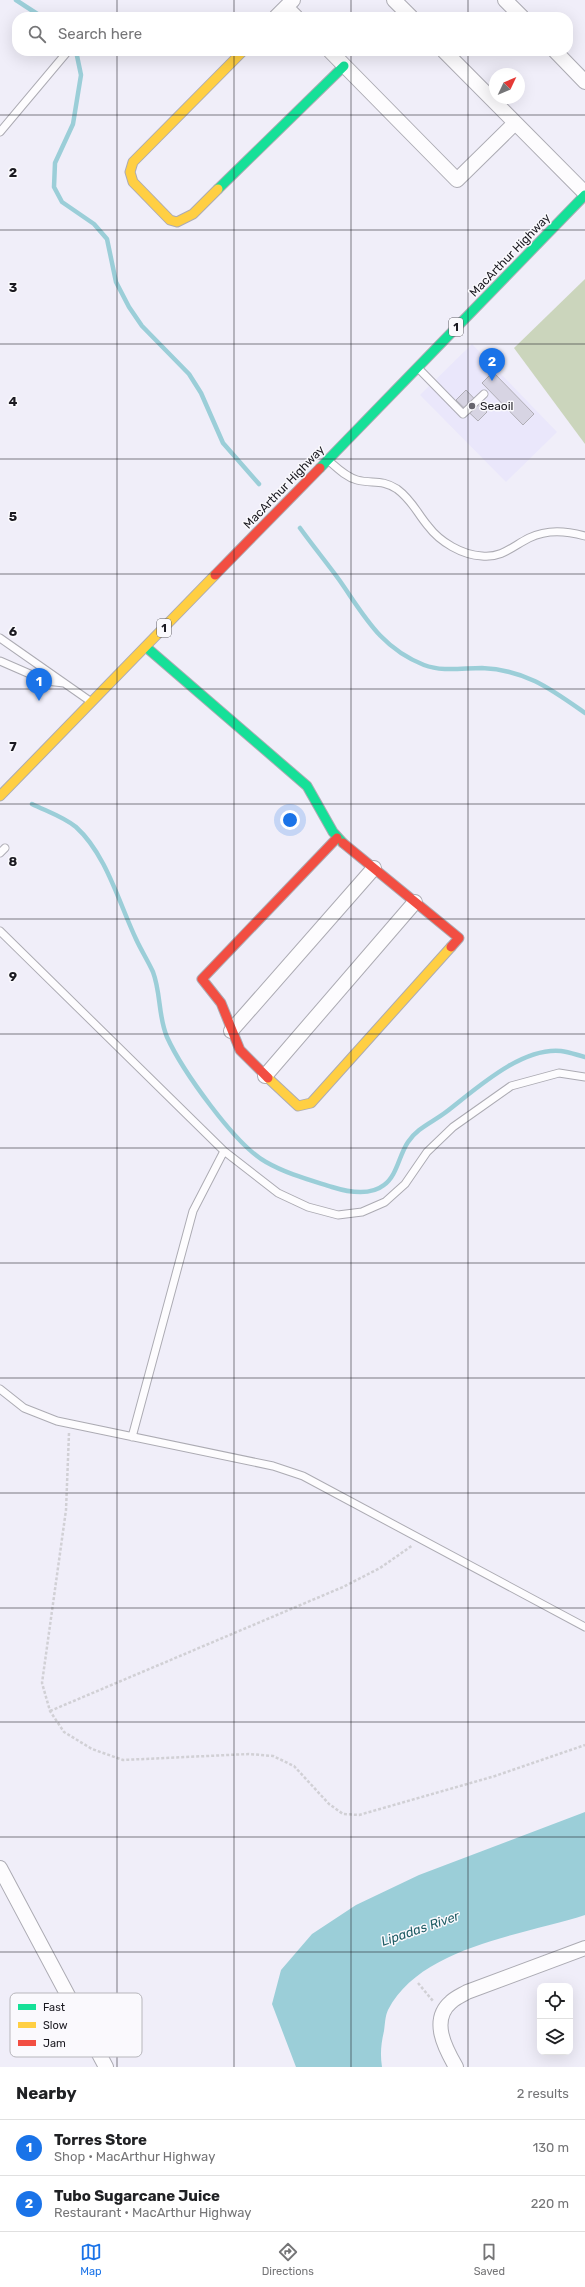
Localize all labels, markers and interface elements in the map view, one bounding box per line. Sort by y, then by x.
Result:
search box [12,12,573,56]
icon: search [26,23,48,45]
text: Search here [58,25,142,43]
north arrow [489,68,525,104]
text: 2 [9,165,17,180]
street label: MacArthur Highway [467,210,554,300]
text: 3 [9,280,18,295]
road number: 1 [449,318,463,336]
pin: 2 [479,348,505,381]
text: 4 [9,394,18,409]
place label: Seaoil [480,399,514,413]
marker: Seaoil [467,401,477,411]
street label: MacArthur Highway [241,442,328,532]
text: 5 [9,509,17,524]
road number: 1 [157,619,171,637]
text: 6 [9,624,18,639]
pin: 1 [26,668,52,701]
text: 7 [9,739,17,754]
your location [280,810,300,830]
text: 8 [9,854,18,869]
text: 9 [9,969,17,984]
water label: Lipadas River [379,1908,462,1949]
map controls [537,1983,573,2055]
button: locate [537,1983,573,2019]
legend [10,1993,142,2057]
text: Fast [43,2001,66,2014]
text: Slow [43,2019,68,2032]
button: layers [537,2019,573,2055]
text: Jam [43,2037,66,2050]
text: Nearby [16,2083,77,2103]
text: 2 results [517,2086,569,2101]
text: Torres Store [54,2131,147,2149]
text: 1 [26,2140,32,2155]
text: 130 m [533,2140,569,2155]
text: Shop · MacArthur Highway [54,2149,215,2164]
text: Tubo Sugarcane Juice [54,2187,220,2205]
text: 2 [25,2196,33,2211]
text: 220 m [531,2196,569,2211]
text: Restaurant · MacArthur Highway [54,2205,251,2220]
tab: Map [80,2241,102,2278]
tab: Directions [262,2241,314,2278]
tab: Saved [474,2241,505,2278]

